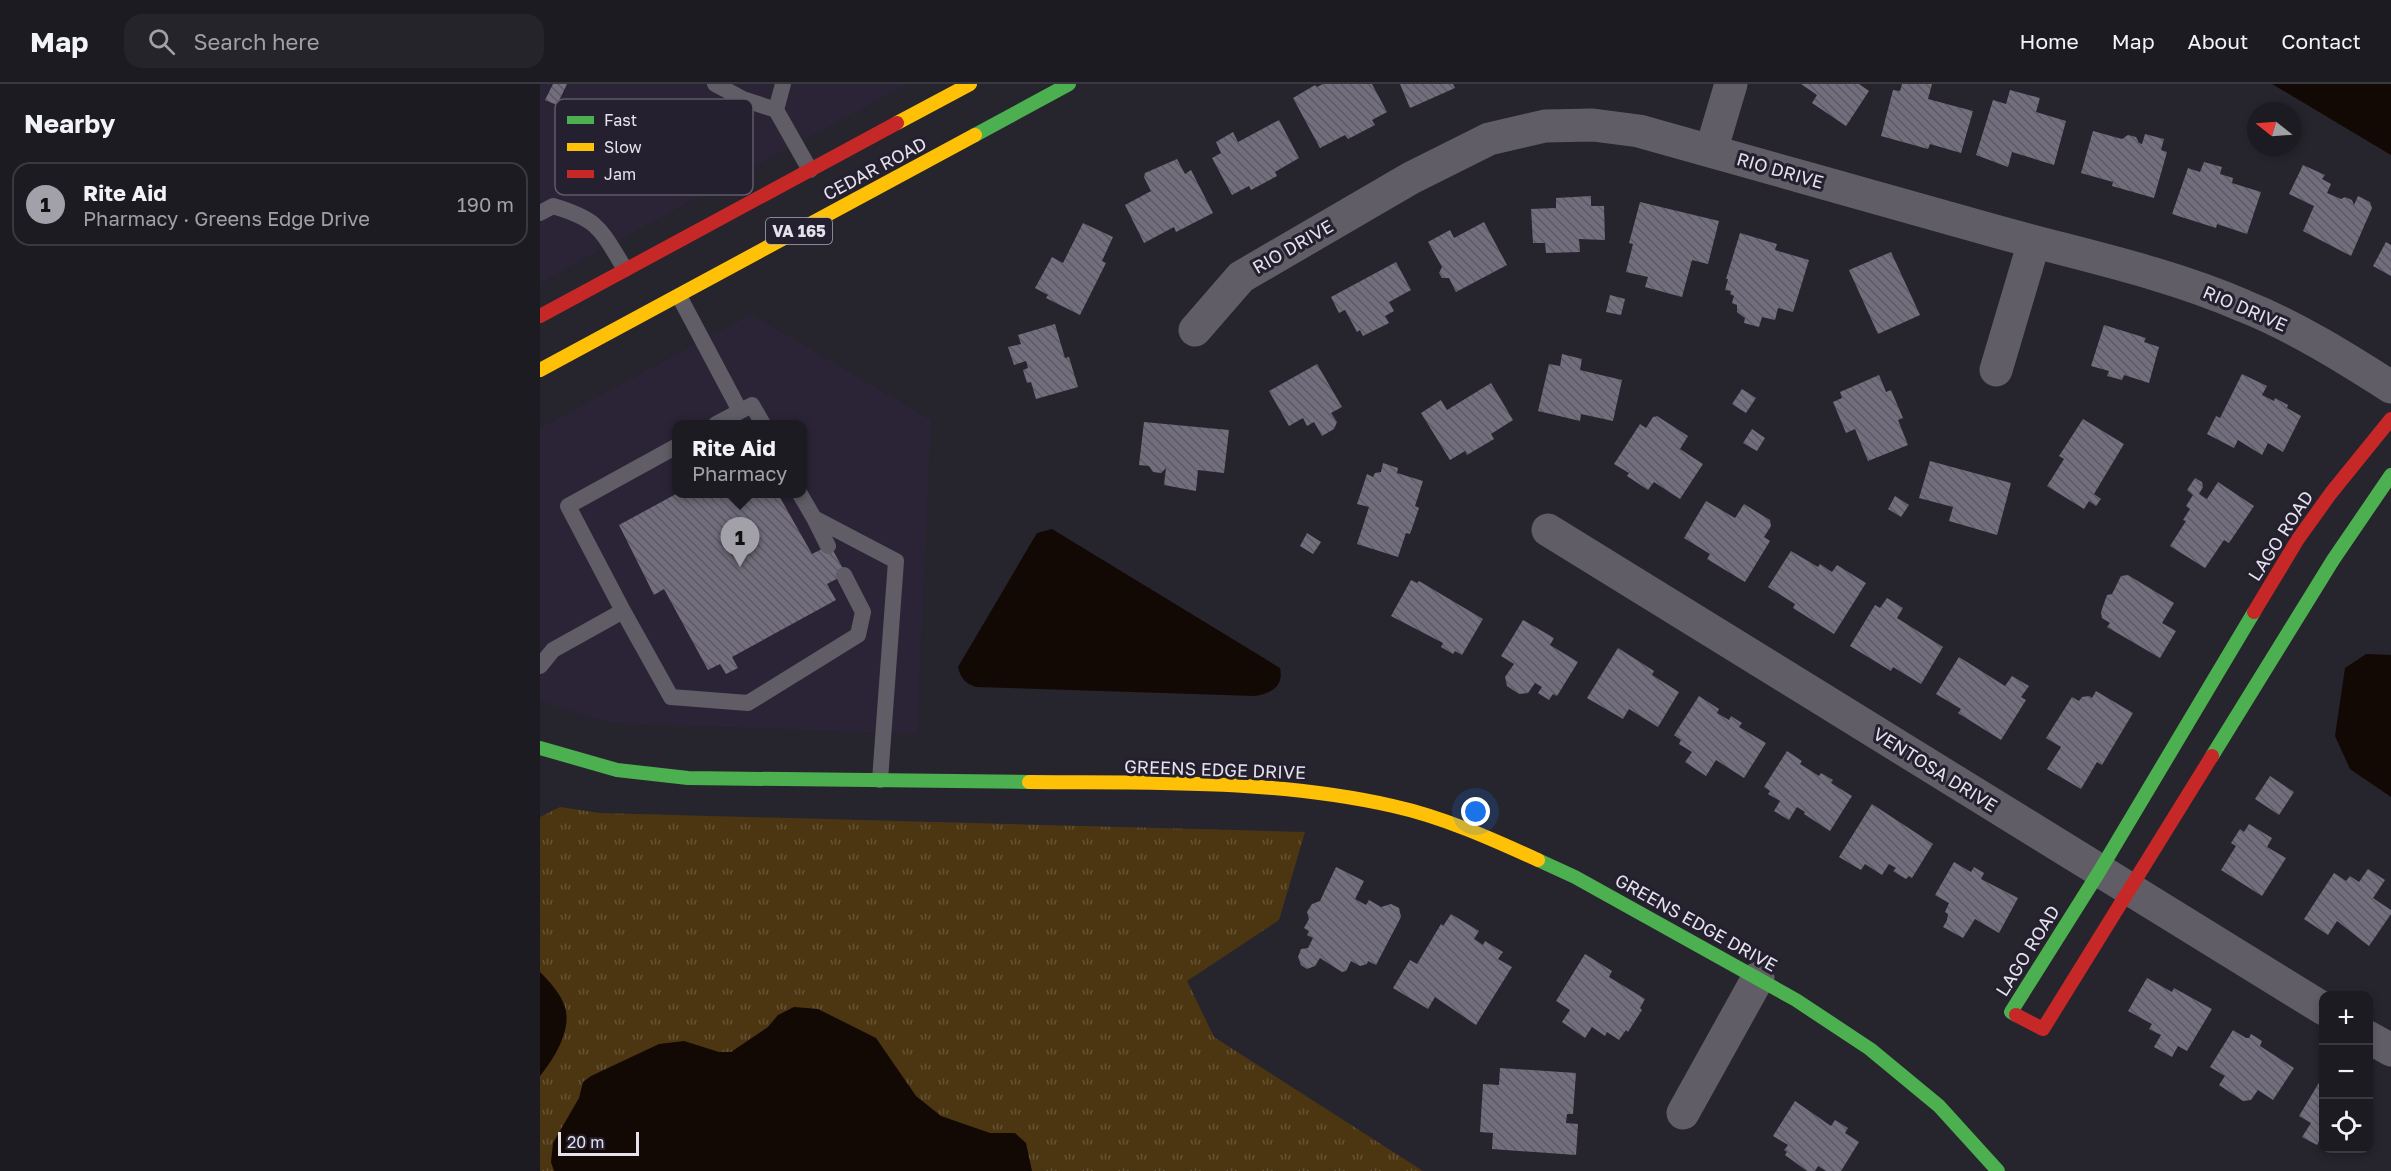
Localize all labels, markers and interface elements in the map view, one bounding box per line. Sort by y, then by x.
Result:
search box [124,14,544,68]
text: Map [30,25,88,58]
icon: search [145,25,178,58]
text: Search here [193,28,319,55]
text: Home [2019,28,2079,54]
text: Map [2112,28,2155,54]
text: About [2188,28,2248,54]
text: Contact [2281,28,2361,54]
legend [555,99,753,195]
north arrow [2247,102,2301,156]
text: Nearby [24,108,115,139]
text: Fast [604,110,637,130]
street label: CEDAR ROAD [819,132,930,205]
text: Slow [604,137,642,157]
street label: RIO DRIVE [1734,147,1826,193]
text: Jam [604,164,636,184]
text: Rite Aid [83,179,167,206]
text: 1 [40,192,51,216]
text: 190 m [457,192,514,216]
text: Pharmacy · Greens Edge Drive [83,206,370,230]
street label: RIO DRIVE [1248,214,1337,278]
road number: VA 165 [766,218,832,244]
street label: RIO DRIVE [2200,281,2291,336]
popup [672,420,807,498]
text: Rite Aid [692,434,776,461]
text: Pharmacy [692,461,787,485]
street label: LAGO ROAD [2243,486,2317,585]
pin: 1 [720,518,760,567]
street label: VENTOSA DRIVE [1869,722,2002,816]
street label: GREENS EDGE DRIVE [1124,755,1306,783]
your location [1461,797,1490,826]
street label: GREENS EDGE DRIVE [1612,868,1781,976]
street label: LAGO ROAD [1991,901,2064,1000]
map controls [2319,991,2373,1153]
button: + [2319,991,2373,1045]
button: − [2319,1045,2373,1099]
button: locate [2319,1099,2373,1153]
scale bar [558,1129,639,1156]
text: 20 m [567,1132,604,1152]

